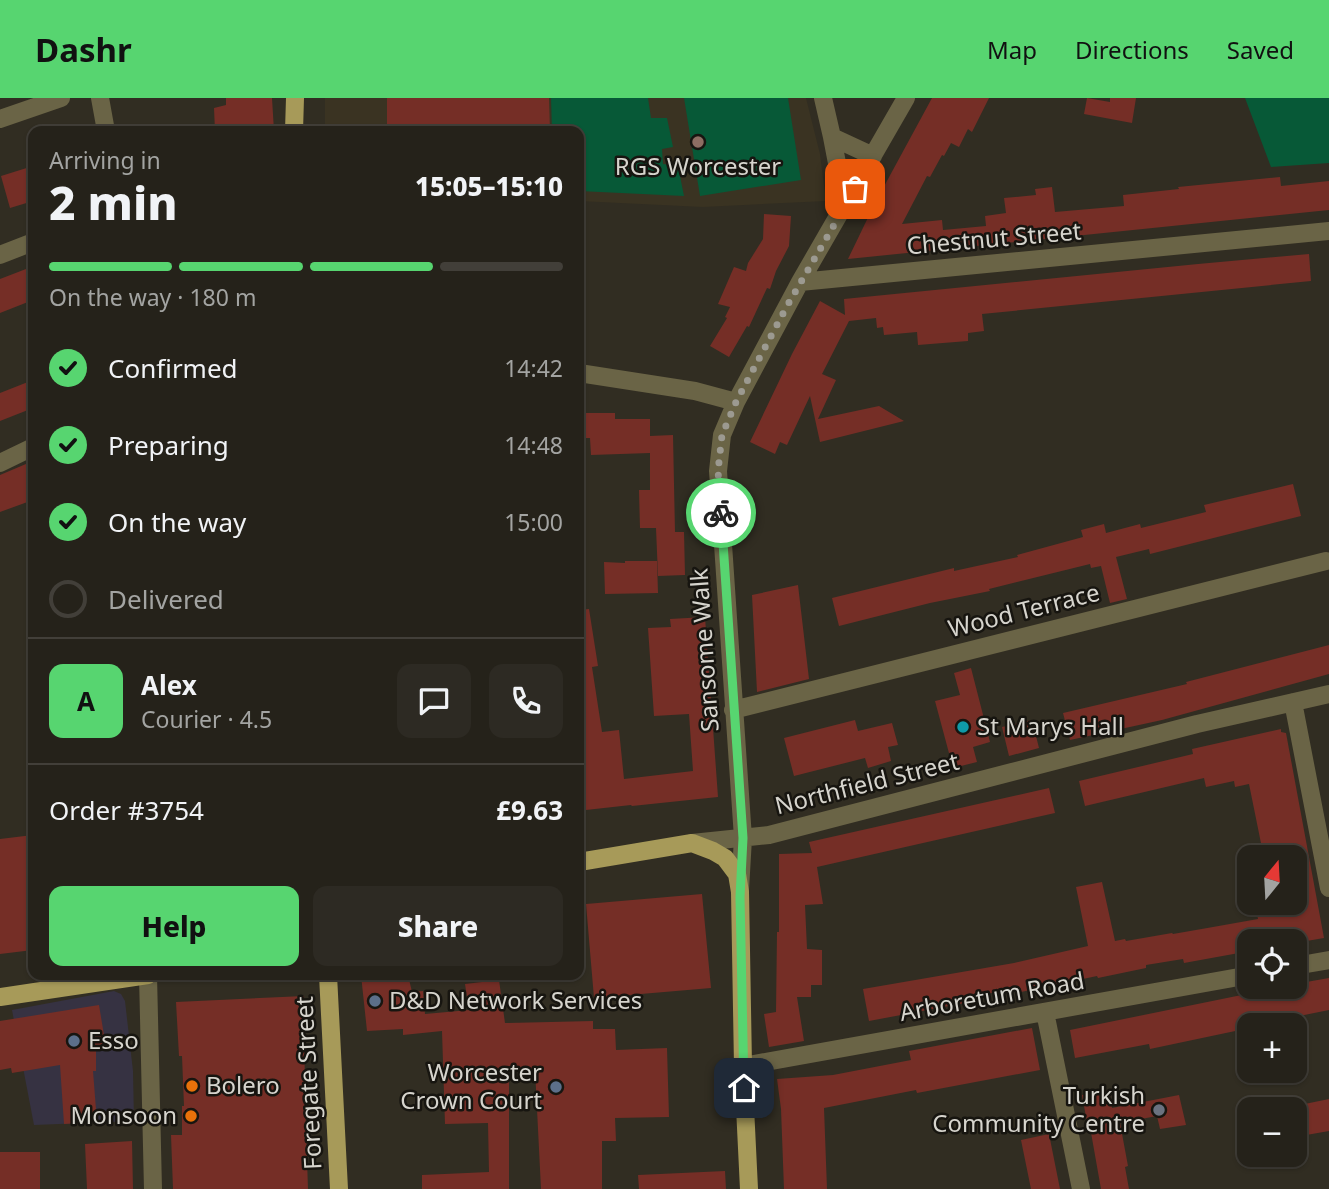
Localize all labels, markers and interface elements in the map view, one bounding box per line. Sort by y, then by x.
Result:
text: Dashr [35,27,132,72]
text: Map [987,33,1037,66]
text: Directions [1075,33,1189,66]
text: Saved [1227,33,1294,66]
marker: RGS Worcester [690,134,706,150]
text: Arriving in [49,144,161,176]
place label: RGS Worcester [615,149,781,182]
pin [825,159,885,219]
text: 15:05–15:10 [415,168,563,204]
icon: bag [836,170,874,208]
text: 2 min [49,171,178,233]
street label: Chestnut Street [905,213,1083,262]
text: On the way · 180 m [49,281,256,313]
icon: check [49,349,87,387]
text: Confirmed [108,350,238,386]
text: 14:42 [504,352,563,384]
icon: check [49,426,87,464]
text: Preparing [108,427,229,463]
text: 14:48 [504,429,563,461]
courier [686,478,756,548]
icon: bike [702,494,740,532]
icon: check [49,503,87,541]
text: On the way [108,504,246,540]
text: 15:00 [504,506,563,538]
street label: Sansome Walk [681,567,726,733]
street label: Wood Terrace [944,575,1103,644]
text: Delivered [108,581,224,617]
button: chat [397,664,471,738]
button: phone [489,664,563,738]
text: Alex [141,667,197,703]
text: A [77,683,95,719]
text: Courier · 4.5 [141,703,272,735]
place label: St Marys Hall [977,709,1124,742]
marker: St Marys Hall [955,719,971,735]
street label: Northfield Street [771,744,962,821]
text: Order #3754 [49,792,204,828]
text: £9.63 [496,792,563,828]
north arrow [1237,845,1307,915]
map controls [1237,845,1307,1167]
button: Help [49,886,299,966]
button: Share [313,886,563,966]
button: locate [1237,929,1307,999]
street label: Arboretum Road [897,963,1087,1028]
place label: D&D Network Services [389,983,642,1016]
marker: D&D Network Services [367,993,383,1009]
street label: Foregate Street [286,995,329,1171]
button: + [1237,1013,1307,1083]
place label: Esso [88,1023,139,1056]
marker: Esso [66,1033,82,1049]
place label: Worcester Crown Court [400,1055,542,1116]
pin [714,1058,774,1118]
place label: Bolero [206,1068,280,1101]
icon: home [725,1069,763,1107]
marker: Bolero [184,1078,200,1094]
place label: Turkish Community Centre [932,1078,1145,1139]
marker: Worcester Crown Court [548,1079,564,1095]
button: − [1237,1097,1307,1167]
place label: Monsoon [71,1098,177,1131]
marker: Turkish Community Centre [1151,1102,1167,1118]
marker: Monsoon [183,1108,199,1124]

